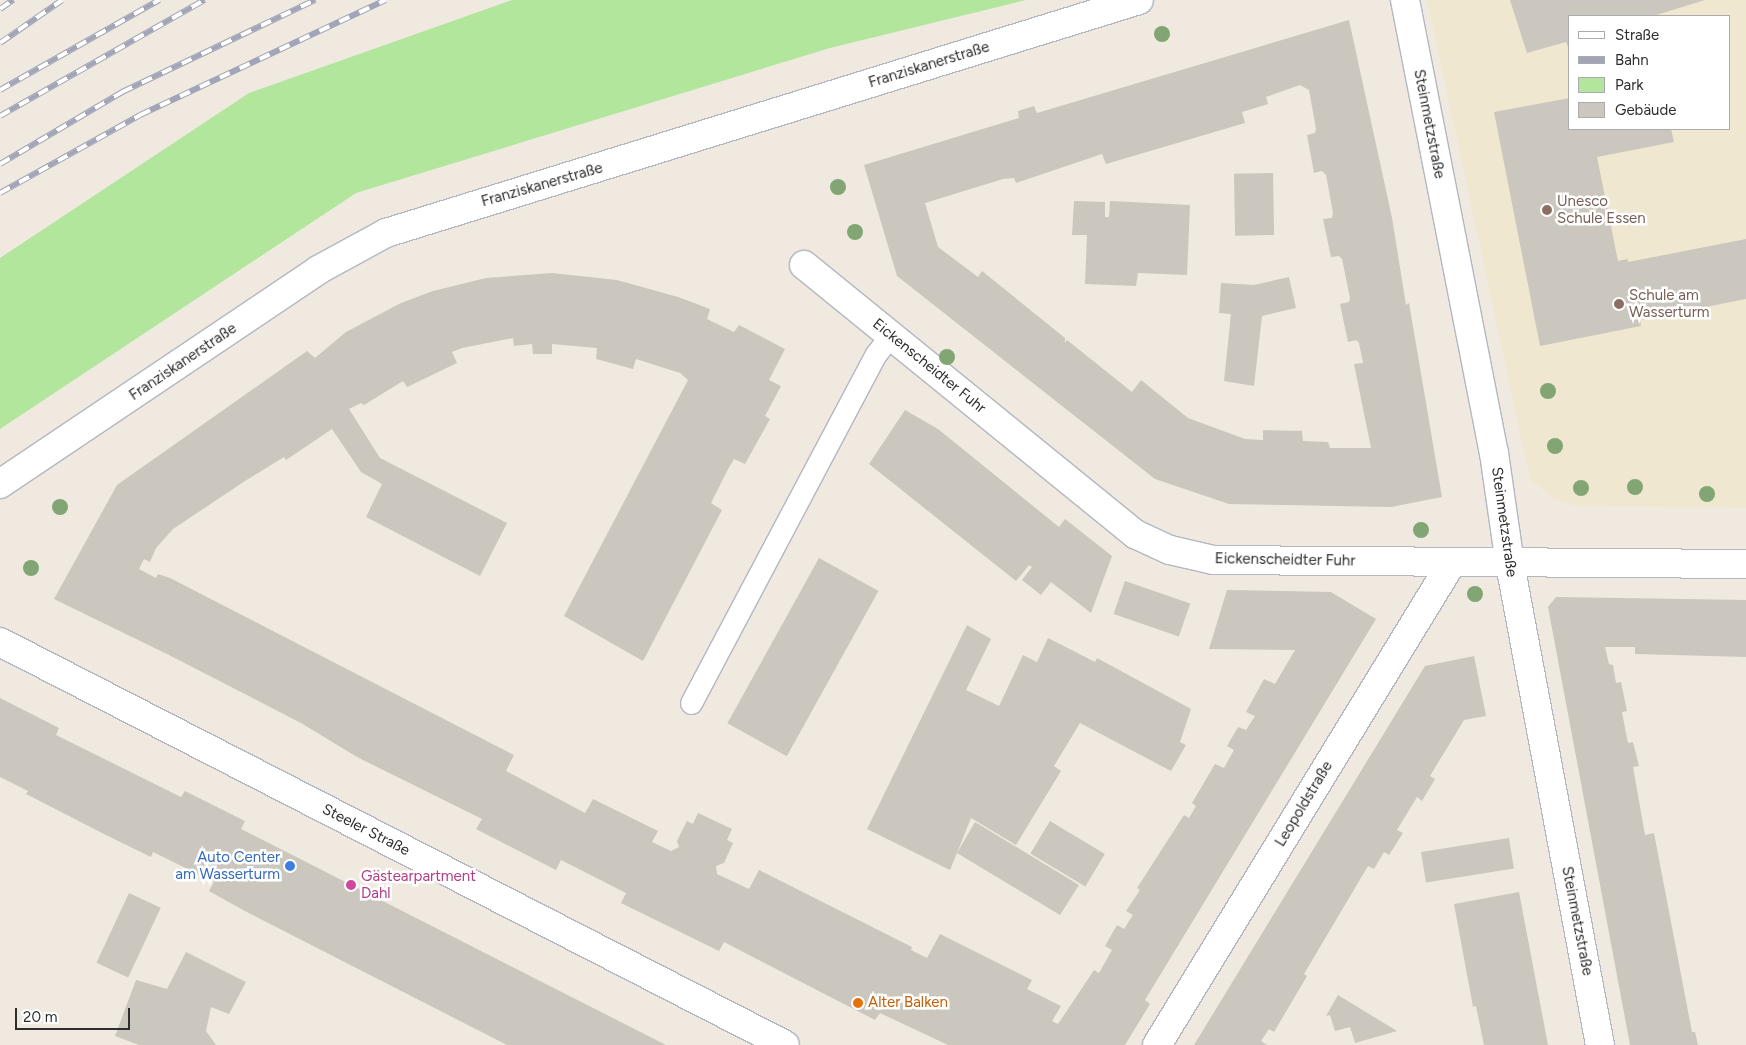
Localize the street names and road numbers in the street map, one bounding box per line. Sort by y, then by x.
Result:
street label: Franziskanerstraße [866,38,992,92]
street label: Steinmetzstraße [1410,68,1448,180]
street label: Franziskanerstraße [479,159,605,211]
street label: Eickenscheidter Fuhr [869,315,989,417]
street label: Franziskanerstraße [126,319,240,405]
street label: Steinmetzstraße [1487,466,1521,578]
street label: Eickenscheidter Fuhr [1215,550,1355,570]
street label: Leopoldstraße [1271,758,1337,850]
street label: Steeler Straße [319,800,413,860]
street label: Steinmetzstraße [1558,865,1596,977]

